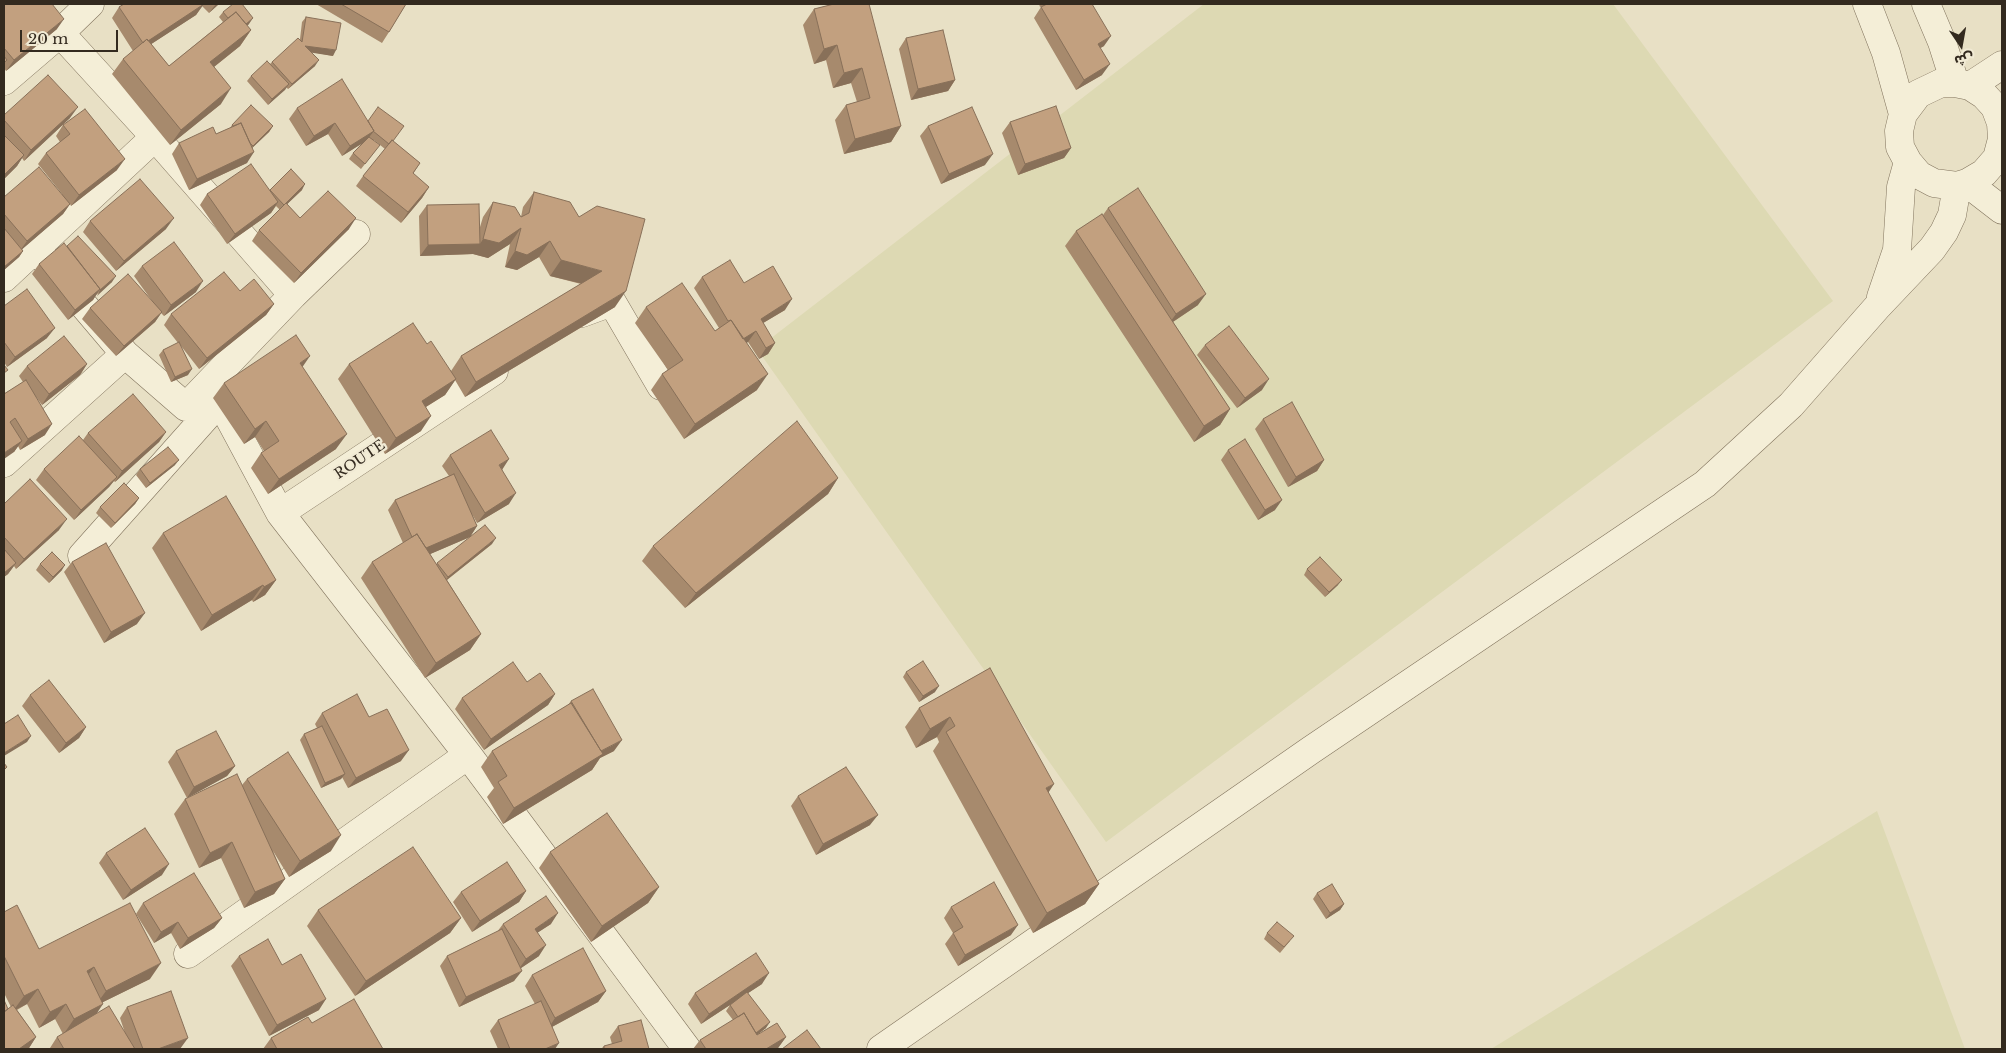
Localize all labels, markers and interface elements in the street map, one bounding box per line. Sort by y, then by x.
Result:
scale bar [22,20,120,52]
north arrow [1936,20,1986,70]
text: 20 m [28,29,68,48]
text: ش [1953,49,1975,70]
street label: ROUTE [332,437,388,483]

